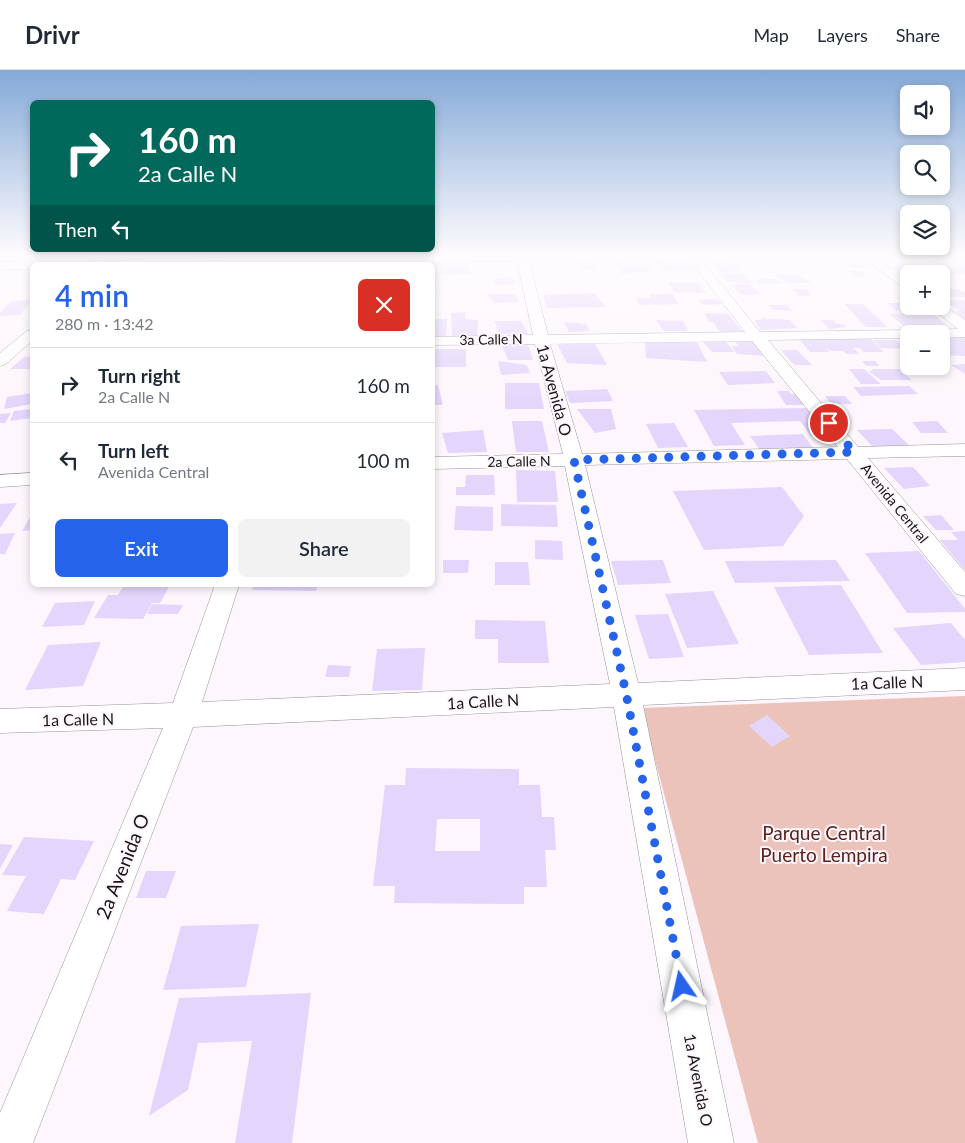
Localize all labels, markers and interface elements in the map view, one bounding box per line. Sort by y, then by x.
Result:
text: Drivr [25,20,80,49]
text: Map [753,24,789,46]
text: Layers [817,24,868,46]
text: Share [896,24,940,46]
map controls [900,85,950,375]
button: sound [900,85,950,135]
text: 160 m [138,118,237,160]
icon: right [55,120,120,185]
button: search [900,145,950,195]
text: 2a Calle N [138,160,237,187]
button: layers [900,205,950,255]
icon: left [107,215,135,243]
text: Then [55,218,97,241]
button: + [900,265,950,315]
text: 4 min [55,277,129,313]
button: close [358,279,410,331]
text: 280 m · 13:42 [55,314,154,333]
button: − [900,325,950,375]
street label: 3a Calle N [459,330,523,348]
street label: 1a Avenida O [534,342,576,438]
text: Turn right [98,364,180,387]
icon: right [55,371,83,399]
text: 160 m [356,374,410,397]
text: 2a Calle N [98,387,170,406]
pin [808,402,850,444]
icon: arrive [815,409,843,437]
text: Turn left [98,439,169,462]
icon: left [55,446,83,474]
text: 100 m [356,449,410,472]
street label: 2a Calle N [487,452,551,470]
street label: Avenida Central [858,460,932,546]
text: Avenida Central [98,462,209,481]
button: Exit [55,519,228,577]
button: Share [238,519,410,577]
street label: 1a Calle N [851,671,923,693]
street label: 1a Calle N [446,690,520,712]
street label: 1a Calle N [42,709,114,729]
street label: 2a Avenida O [90,810,154,922]
park label: Parque Central Puerto Lempira [760,821,888,866]
position arrow [655,959,707,1011]
street label: 1a Avenida O [681,1032,717,1128]

